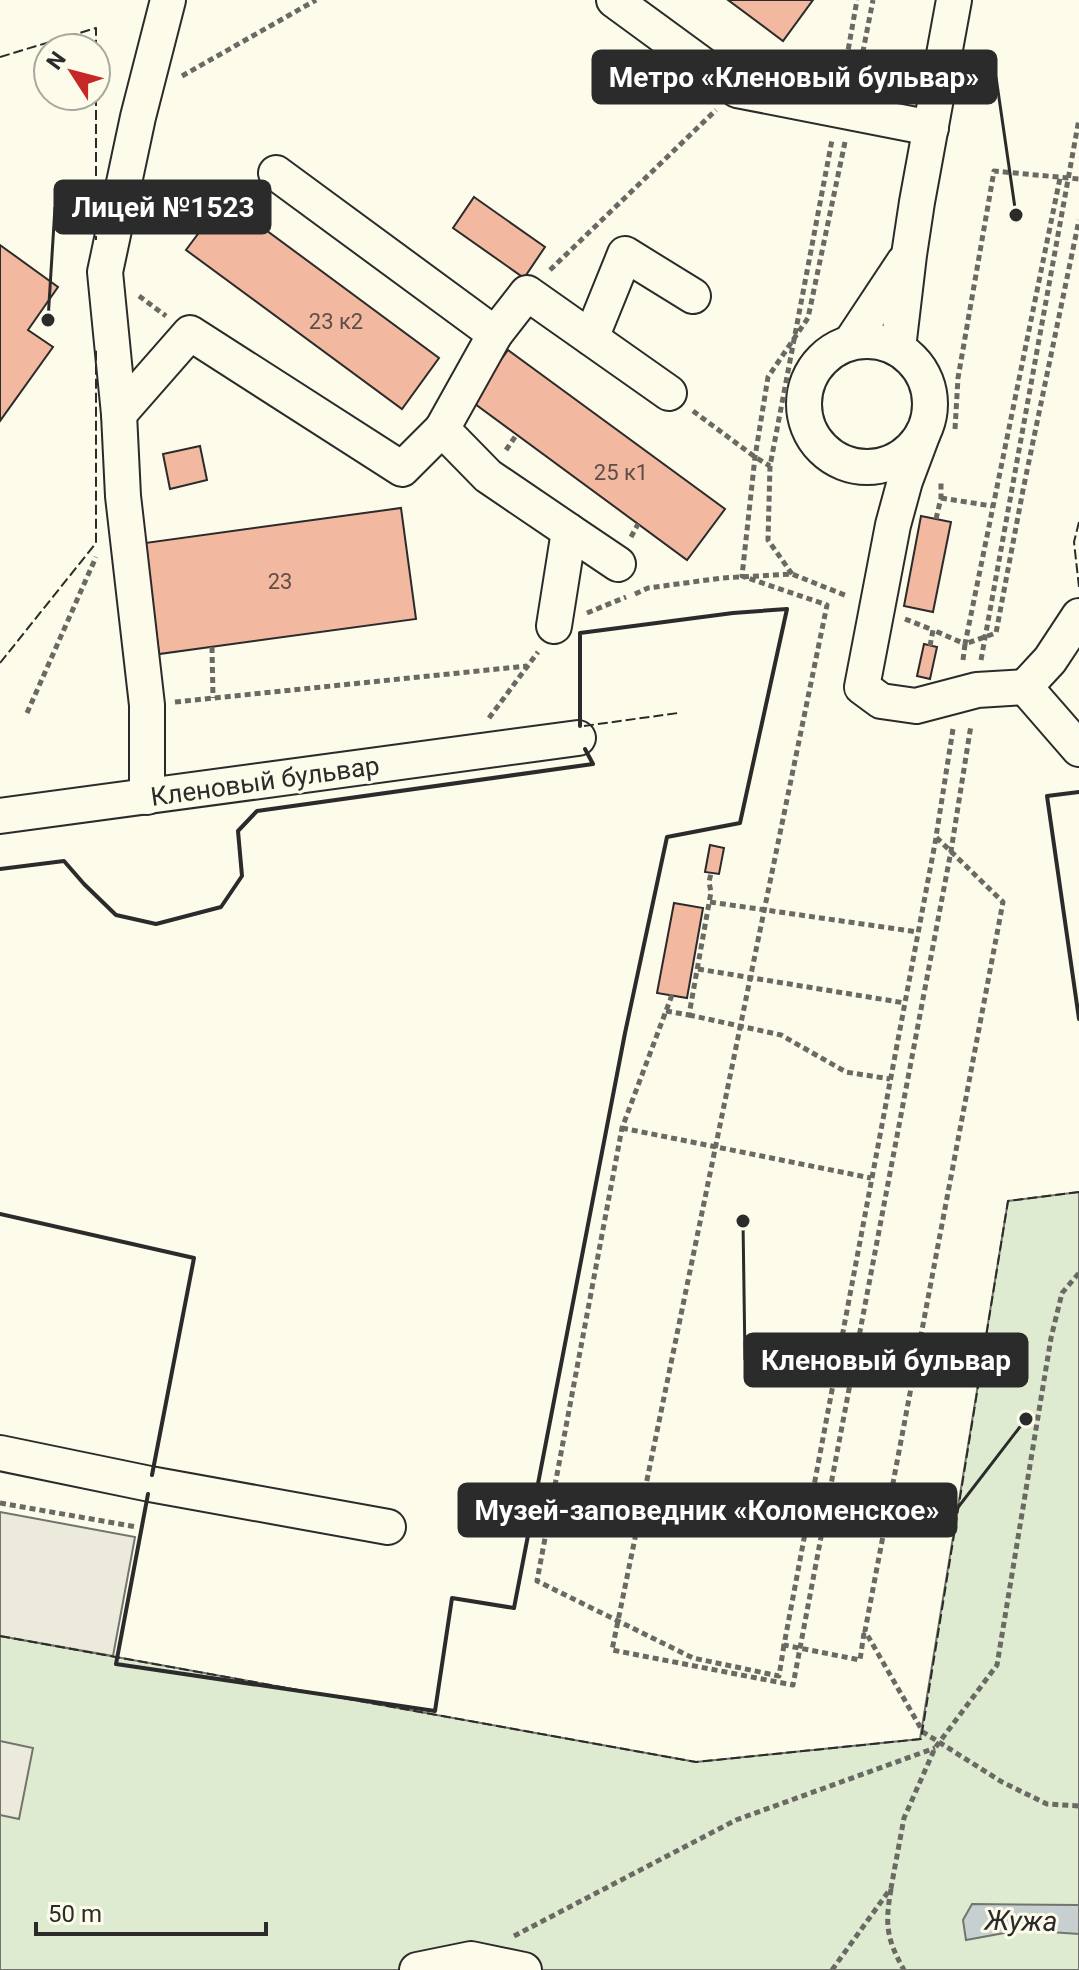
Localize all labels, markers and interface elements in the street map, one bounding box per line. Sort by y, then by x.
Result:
north arrow [32,32,112,112]
text: N [42,47,71,74]
callout: Метро «Кленовый бульвар» [593,51,996,103]
text: Метро «Кленовый бульвар» [609,61,979,94]
callout: Лицей №1523 [55,181,270,233]
text: Лицей №1523 [71,191,255,224]
house number: 23 к2 [309,309,363,334]
house number: 25 к1 [594,460,648,485]
house number: 23 [268,569,292,594]
street label: Кленовый бульвар [149,750,381,812]
callout: Кленовый бульвар [745,1334,1027,1386]
text: Кленовый бульвар [761,1344,1011,1377]
callout: Музей-заповедник «Коломенское» [459,1484,956,1536]
text: Музей-заповедник «Коломенское» [475,1494,939,1527]
scale bar [36,1886,266,1936]
text: 50 m [48,1900,102,1928]
water label: Жужа [982,1904,1058,1938]

